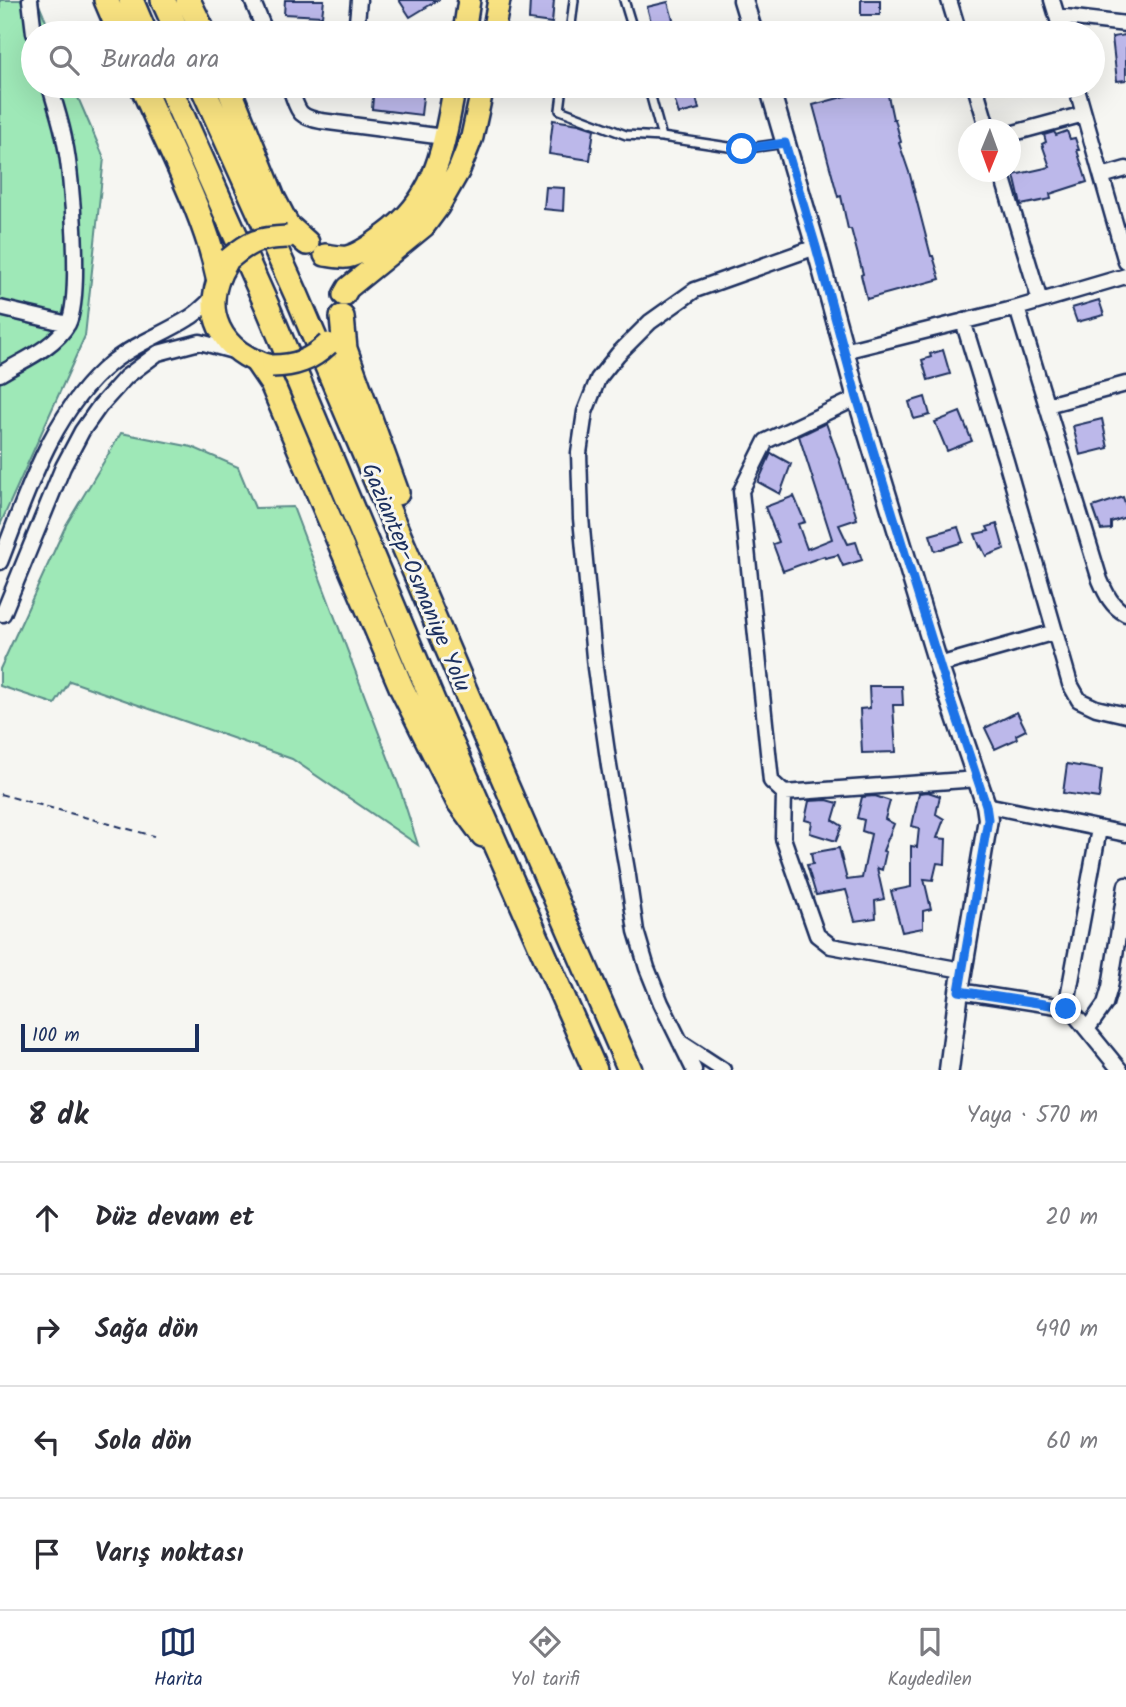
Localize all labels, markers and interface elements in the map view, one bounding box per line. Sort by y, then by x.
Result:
search box [21,21,1105,98]
text: Burada ara [101,39,219,81]
icon: search [45,41,83,79]
north arrow [958,119,1021,182]
route start [726,133,757,164]
street label: Gaziantep-Osmaniye Yolu [351,458,480,698]
route end [1050,993,1081,1024]
scale bar [21,1021,200,1053]
text: 100 m [32,1021,80,1051]
text: 8 dk [28,1092,88,1140]
text: Yaya · 570 m [967,1098,1098,1134]
text: Düz devam et [95,1197,254,1239]
icon: ahead [28,1199,66,1237]
text: 20 m [1046,1200,1098,1236]
text: Sağa dön [95,1309,198,1351]
icon: right [28,1311,66,1349]
text: 490 m [1035,1312,1098,1348]
text: Sola dön [95,1421,192,1463]
icon: left [28,1423,66,1461]
text: 60 m [1046,1424,1098,1460]
text: Varış noktası [95,1533,243,1575]
icon: arrive [28,1535,66,1573]
tab: Harita [154,1623,203,1695]
tab: Yol tarifi [511,1623,580,1695]
tab: Kaydedilen [888,1623,972,1695]

